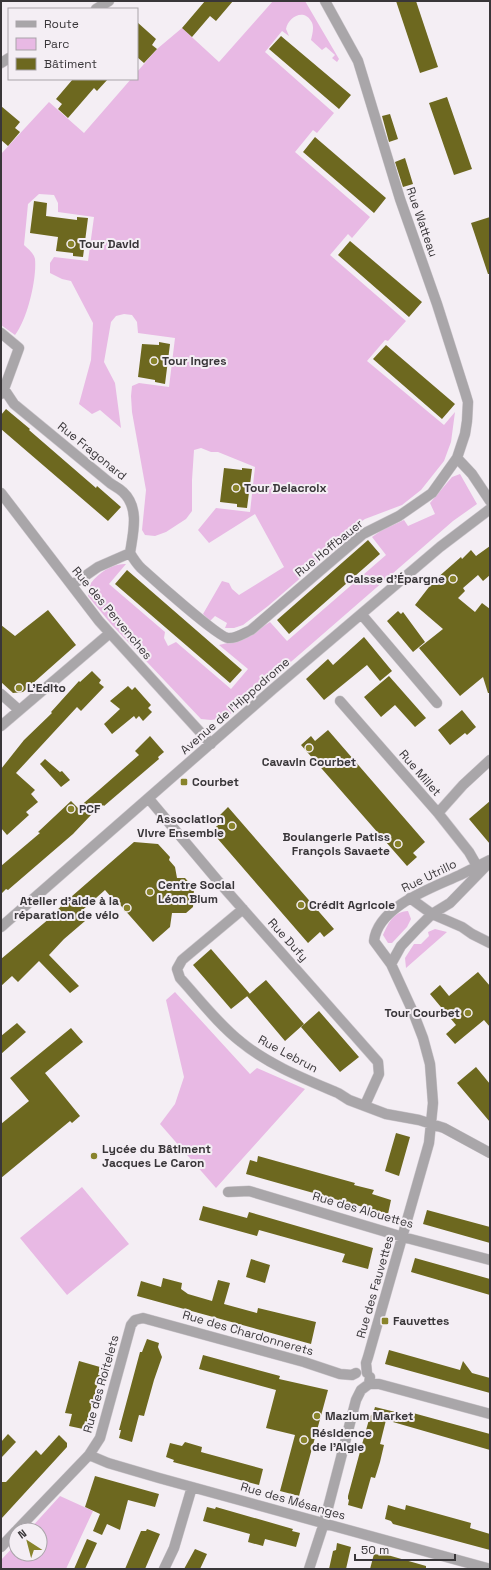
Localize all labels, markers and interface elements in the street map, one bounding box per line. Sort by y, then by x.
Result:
legend [8,8,138,80]
text: Route [44,16,79,32]
text: Parc [44,36,69,52]
text: Bâtiment [44,56,97,72]
street label: Rue Watteau [403,185,441,259]
place label: Tour David [79,236,139,252]
marker: Tour David [66,239,76,249]
place label: Tour Ingres [162,353,226,369]
marker: Tour Ingres [149,356,159,366]
street label: Rue Fragonard [54,418,130,484]
place label: Tour Delacroix [244,480,327,496]
marker: Tour Delacroix [231,483,241,493]
street label: Rue Hoffbauer [292,515,367,580]
street label: Rue des Pervenches [68,563,156,663]
place label: Caisse d'Épargne [346,571,445,587]
marker: Caisse d'Épargne [448,574,458,584]
street label: Avenue de l'Hippodrome [177,654,293,758]
place label: L'Edito [27,680,66,696]
marker: L'Edito [14,683,24,693]
marker: Cavavin Courbet [304,743,314,753]
street label: Rue Millet [395,746,445,800]
place label: Cavavin Courbet [262,754,356,770]
place label: Courbet [192,774,239,790]
marker: Courbet [179,777,189,787]
place label: PCF [79,801,101,817]
marker: PCF [66,804,76,814]
place label: Association Vivre Ensemble [137,811,224,841]
marker: Association Vivre Ensemble [227,821,237,831]
place label: Boulangerie Patiss François Savaete [282,829,390,859]
marker: Boulangerie Patiss François Savaete [393,839,403,849]
street label: Rue Utrillo [399,856,459,896]
place label: Centre Social Léon Blum [158,877,235,907]
marker: Centre Social Léon Blum [145,887,155,897]
place label: Atelier d'aide à la réparation de vélo [14,893,119,923]
place label: Crédit Agricole [309,897,395,913]
marker: Crédit Agricole [296,900,306,910]
marker: Atelier d'aide à la réparation de vélo [122,903,132,913]
street label: Rue Dufy [264,915,312,965]
place label: Tour Courbet [384,1005,460,1021]
marker: Tour Courbet [463,1008,473,1018]
street label: Rue Lebrun [255,1032,321,1076]
place label: Lycée du Bâtiment Jacques Le Caron [102,1141,211,1171]
marker: Lycée du Bâtiment Jacques Le Caron [89,1151,99,1161]
street label: Rue des Alouettes [311,1188,415,1232]
street label: Rue des Fauvettes [353,1234,397,1340]
street label: Rue des Chardonnerets [181,1307,315,1359]
place label: Fauvettes [393,1313,449,1329]
marker: Fauvettes [380,1316,390,1326]
street label: Rue des Roitelets [79,1333,123,1435]
place label: Mazlum Market [325,1408,414,1424]
marker: Mazlum Market [312,1411,322,1421]
place label: Résidence de l'Aigle [312,1425,372,1455]
marker: Résidence de l'Aigle [299,1435,309,1445]
street label: Rue des Mésanges [239,1478,347,1524]
north arrow [8,1522,48,1562]
text: N [15,1526,29,1542]
scale bar [355,1536,455,1562]
text: 50 m [361,1542,389,1558]

